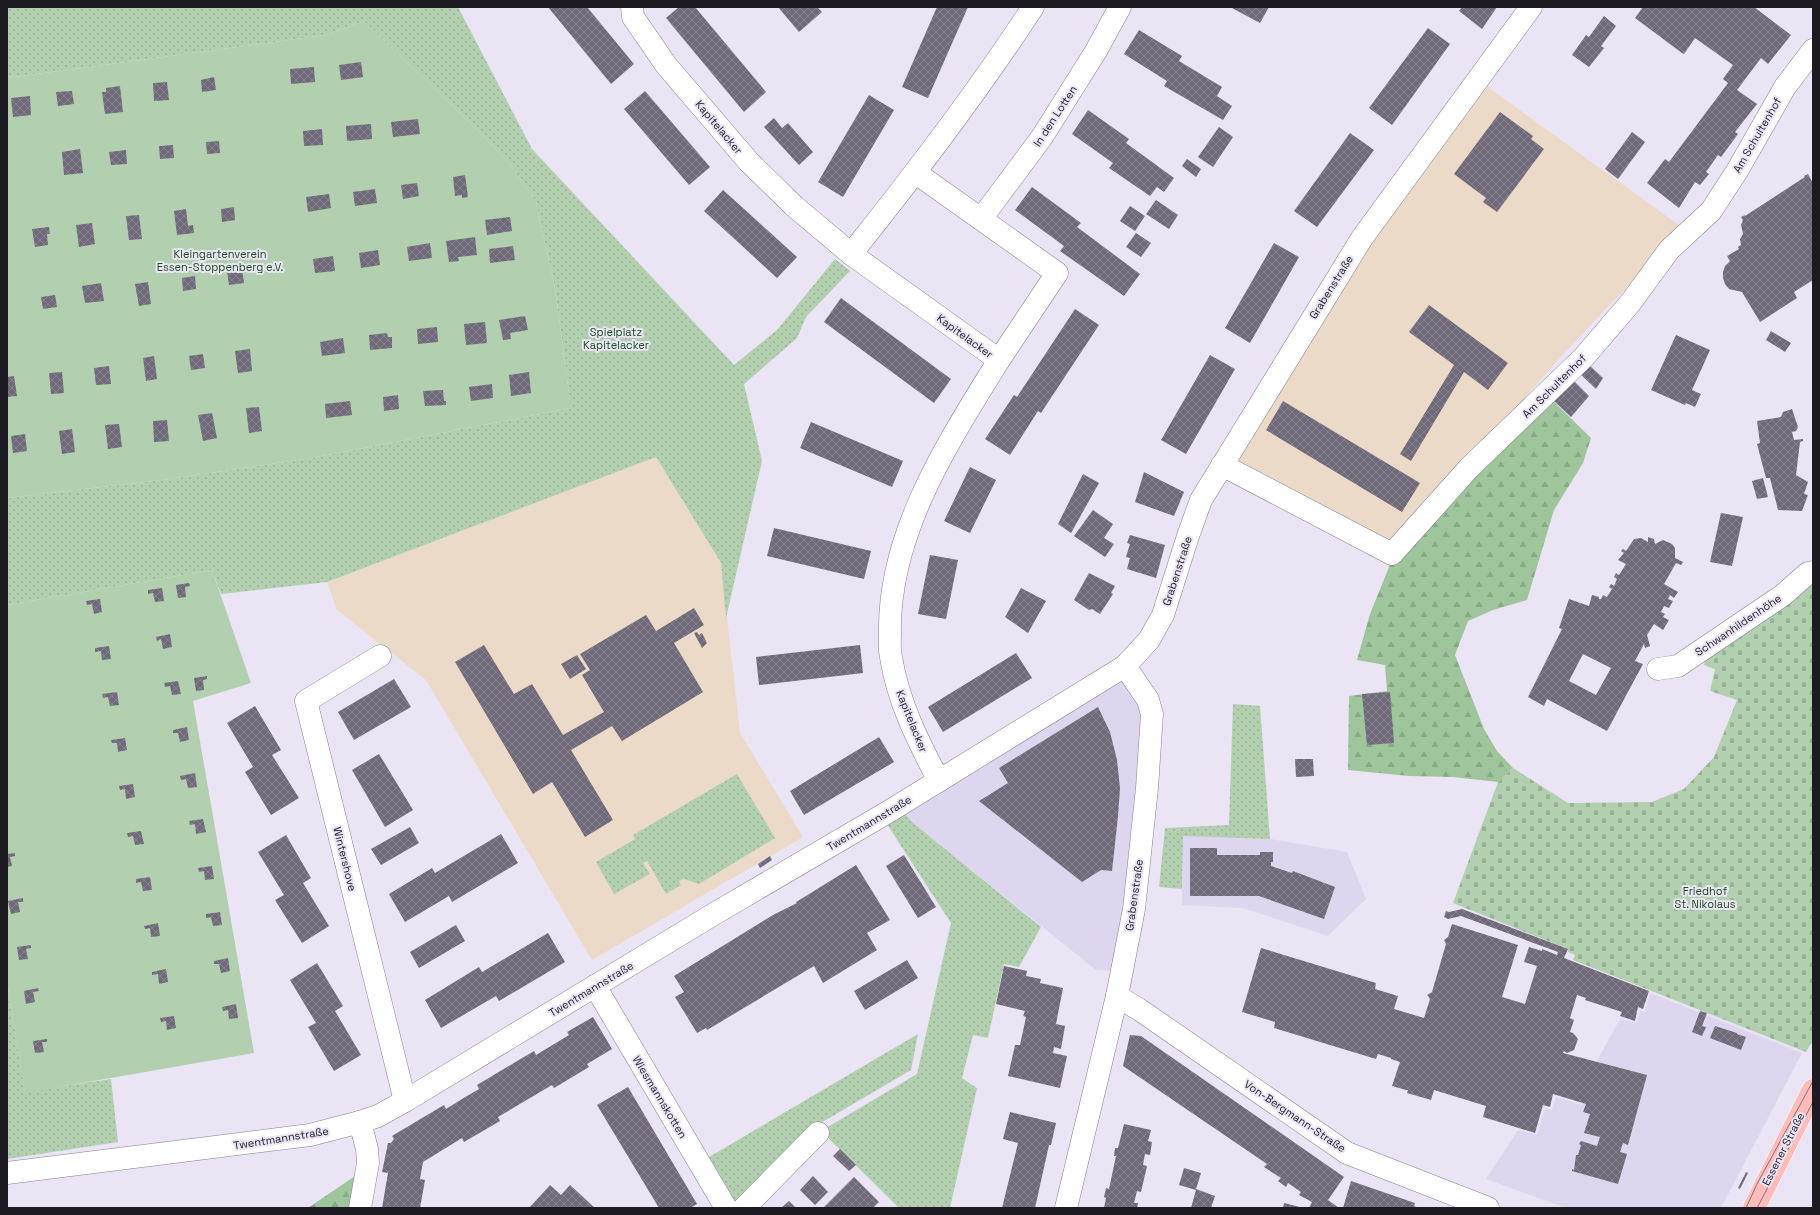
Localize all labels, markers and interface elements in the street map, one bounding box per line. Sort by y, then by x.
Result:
street label: In den Lotten [1030,83,1080,149]
street label: Am Schultenhof [1730,95,1784,175]
street label: Kapitelacker [692,97,746,157]
park label: Kleingartenverein Essen-Stoppenberg e.V. [157,247,283,274]
street label: Grabenstraße [1306,253,1356,321]
street label: Kapitelacker [934,311,996,361]
park label: Spielplatz Kapitelacker [583,325,649,352]
street label: Am Schultenhof [1519,351,1589,421]
street label: Grabenstraße [1159,534,1195,608]
street label: Schwanhildenhöhe [1692,591,1784,659]
street label: Kapitelacker [893,688,931,754]
street label: Twentmannstraße [824,792,914,854]
street label: Wintershove [330,825,360,893]
street label: Grabenstraße [1122,858,1146,932]
park label: Friedhof St. Nikolaus [1675,884,1736,911]
street label: Twentmannstraße [546,958,636,1020]
street label: Wiesmannskotten [630,1053,690,1141]
street label: Von-Bergmann-Straße [1242,1077,1348,1155]
street label: Essener Straße [1759,1110,1807,1188]
street label: Twentmannstraße [232,1124,330,1152]

